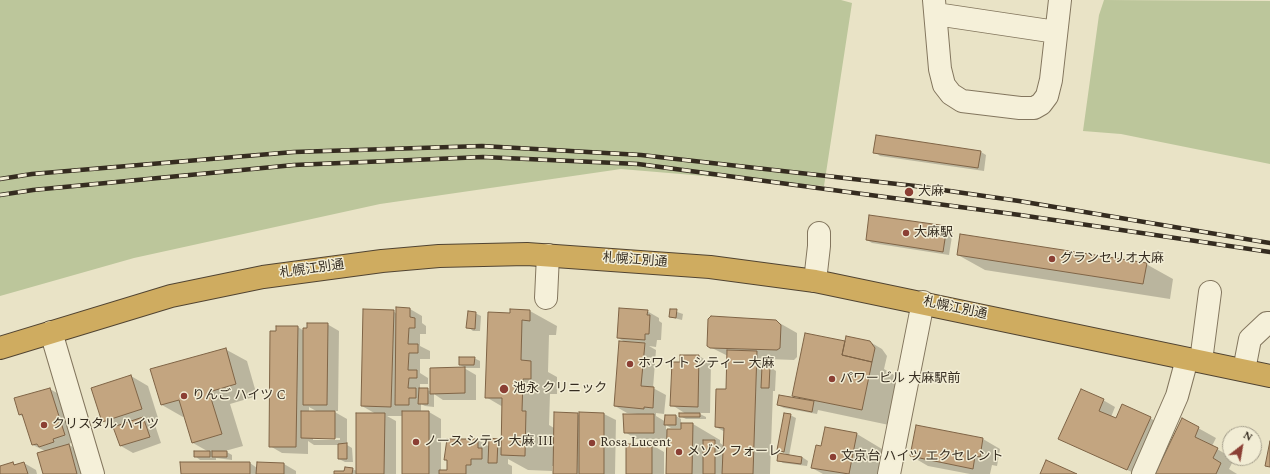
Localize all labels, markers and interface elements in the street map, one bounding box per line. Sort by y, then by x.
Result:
place label: 大麻 [918,184,944,200]
marker: 大麻 [903,186,915,198]
place label: 大麻駅 [914,225,953,241]
marker: 大麻駅 [901,228,911,238]
street label: 札幌江別通 [602,251,668,271]
place label: グランセリオ大麻 [1060,251,1164,267]
marker: グランセリオ大麻 [1047,254,1057,264]
street label: 札幌江別通 [279,258,345,282]
street label: 札幌江別通 [922,295,988,323]
place label: ホワイト シティー 大麻 [638,356,774,372]
marker: ホワイト シティー 大麻 [625,359,635,369]
place label: パワービル 大麻駅前 [840,371,960,387]
marker: パワービル 大麻駅前 [827,374,837,384]
place label: 池永 クリニック [513,381,607,397]
marker: 池永 クリニック [498,383,510,395]
place label: りんご ハイツ C [192,388,286,404]
marker: りんご ハイツ C [179,391,189,401]
place label: クリスタル ハイツ [52,417,159,433]
marker: クリスタル ハイツ [39,420,49,430]
north arrow [1222,426,1262,466]
text: N [1240,427,1256,446]
place label: ノース シティ 大麻 III [424,434,553,450]
place label: Rosa Lucent [600,435,671,451]
marker: ノース シティ 大麻 III [411,437,421,447]
marker: Rosa Lucent [587,438,597,448]
place label: メゾン フォーレ [687,444,781,460]
marker: メゾン フォーレ [674,447,684,457]
place label: 文京台 ハイツ エクセレント [841,449,1003,465]
marker: 文京台 ハイツ エクセレント [828,452,838,462]

